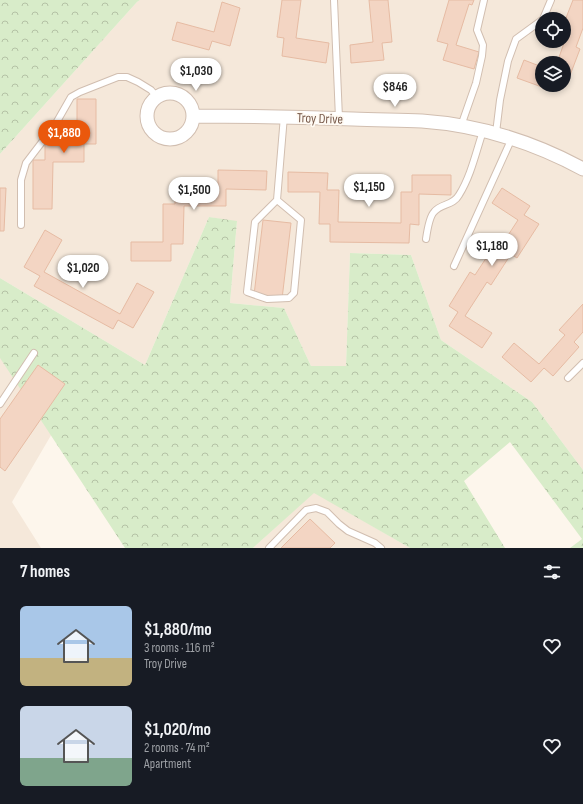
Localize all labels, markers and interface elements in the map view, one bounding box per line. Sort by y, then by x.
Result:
map controls [535,12,571,92]
button: locate [535,12,571,48]
button: layers [535,56,571,92]
pin: $1,030 [163,58,229,92]
text: $1,030 [179,63,213,79]
pin: $846 [371,74,419,108]
text: $846 [382,79,408,95]
street label: Troy Drive [297,109,343,128]
pin: $1,880 [31,120,97,154]
text: $1,880 [47,125,81,141]
pin: $1,150 [336,174,402,208]
pin: $1,500 [161,177,227,211]
text: $1,150 [353,179,385,195]
text: $1,500 [177,182,211,198]
pin: $1,180 [459,233,525,267]
text: $1,180 [476,238,508,254]
pin: $1,020 [50,255,116,289]
text: $1,020 [66,260,100,276]
icon: filters [541,561,563,583]
text: 7 homes [20,562,70,582]
text: $1,880/mo [144,620,212,640]
icon: home [52,622,100,670]
icon: heart [541,635,563,657]
text: 3 rooms · 116 m² [144,640,215,656]
text: Troy Drive [144,656,187,672]
text: $1,020/mo [144,720,211,740]
icon: home [52,722,100,770]
icon: heart [541,735,563,757]
text: 2 rooms · 74 m² [144,740,210,756]
text: Apartment [144,756,191,772]

